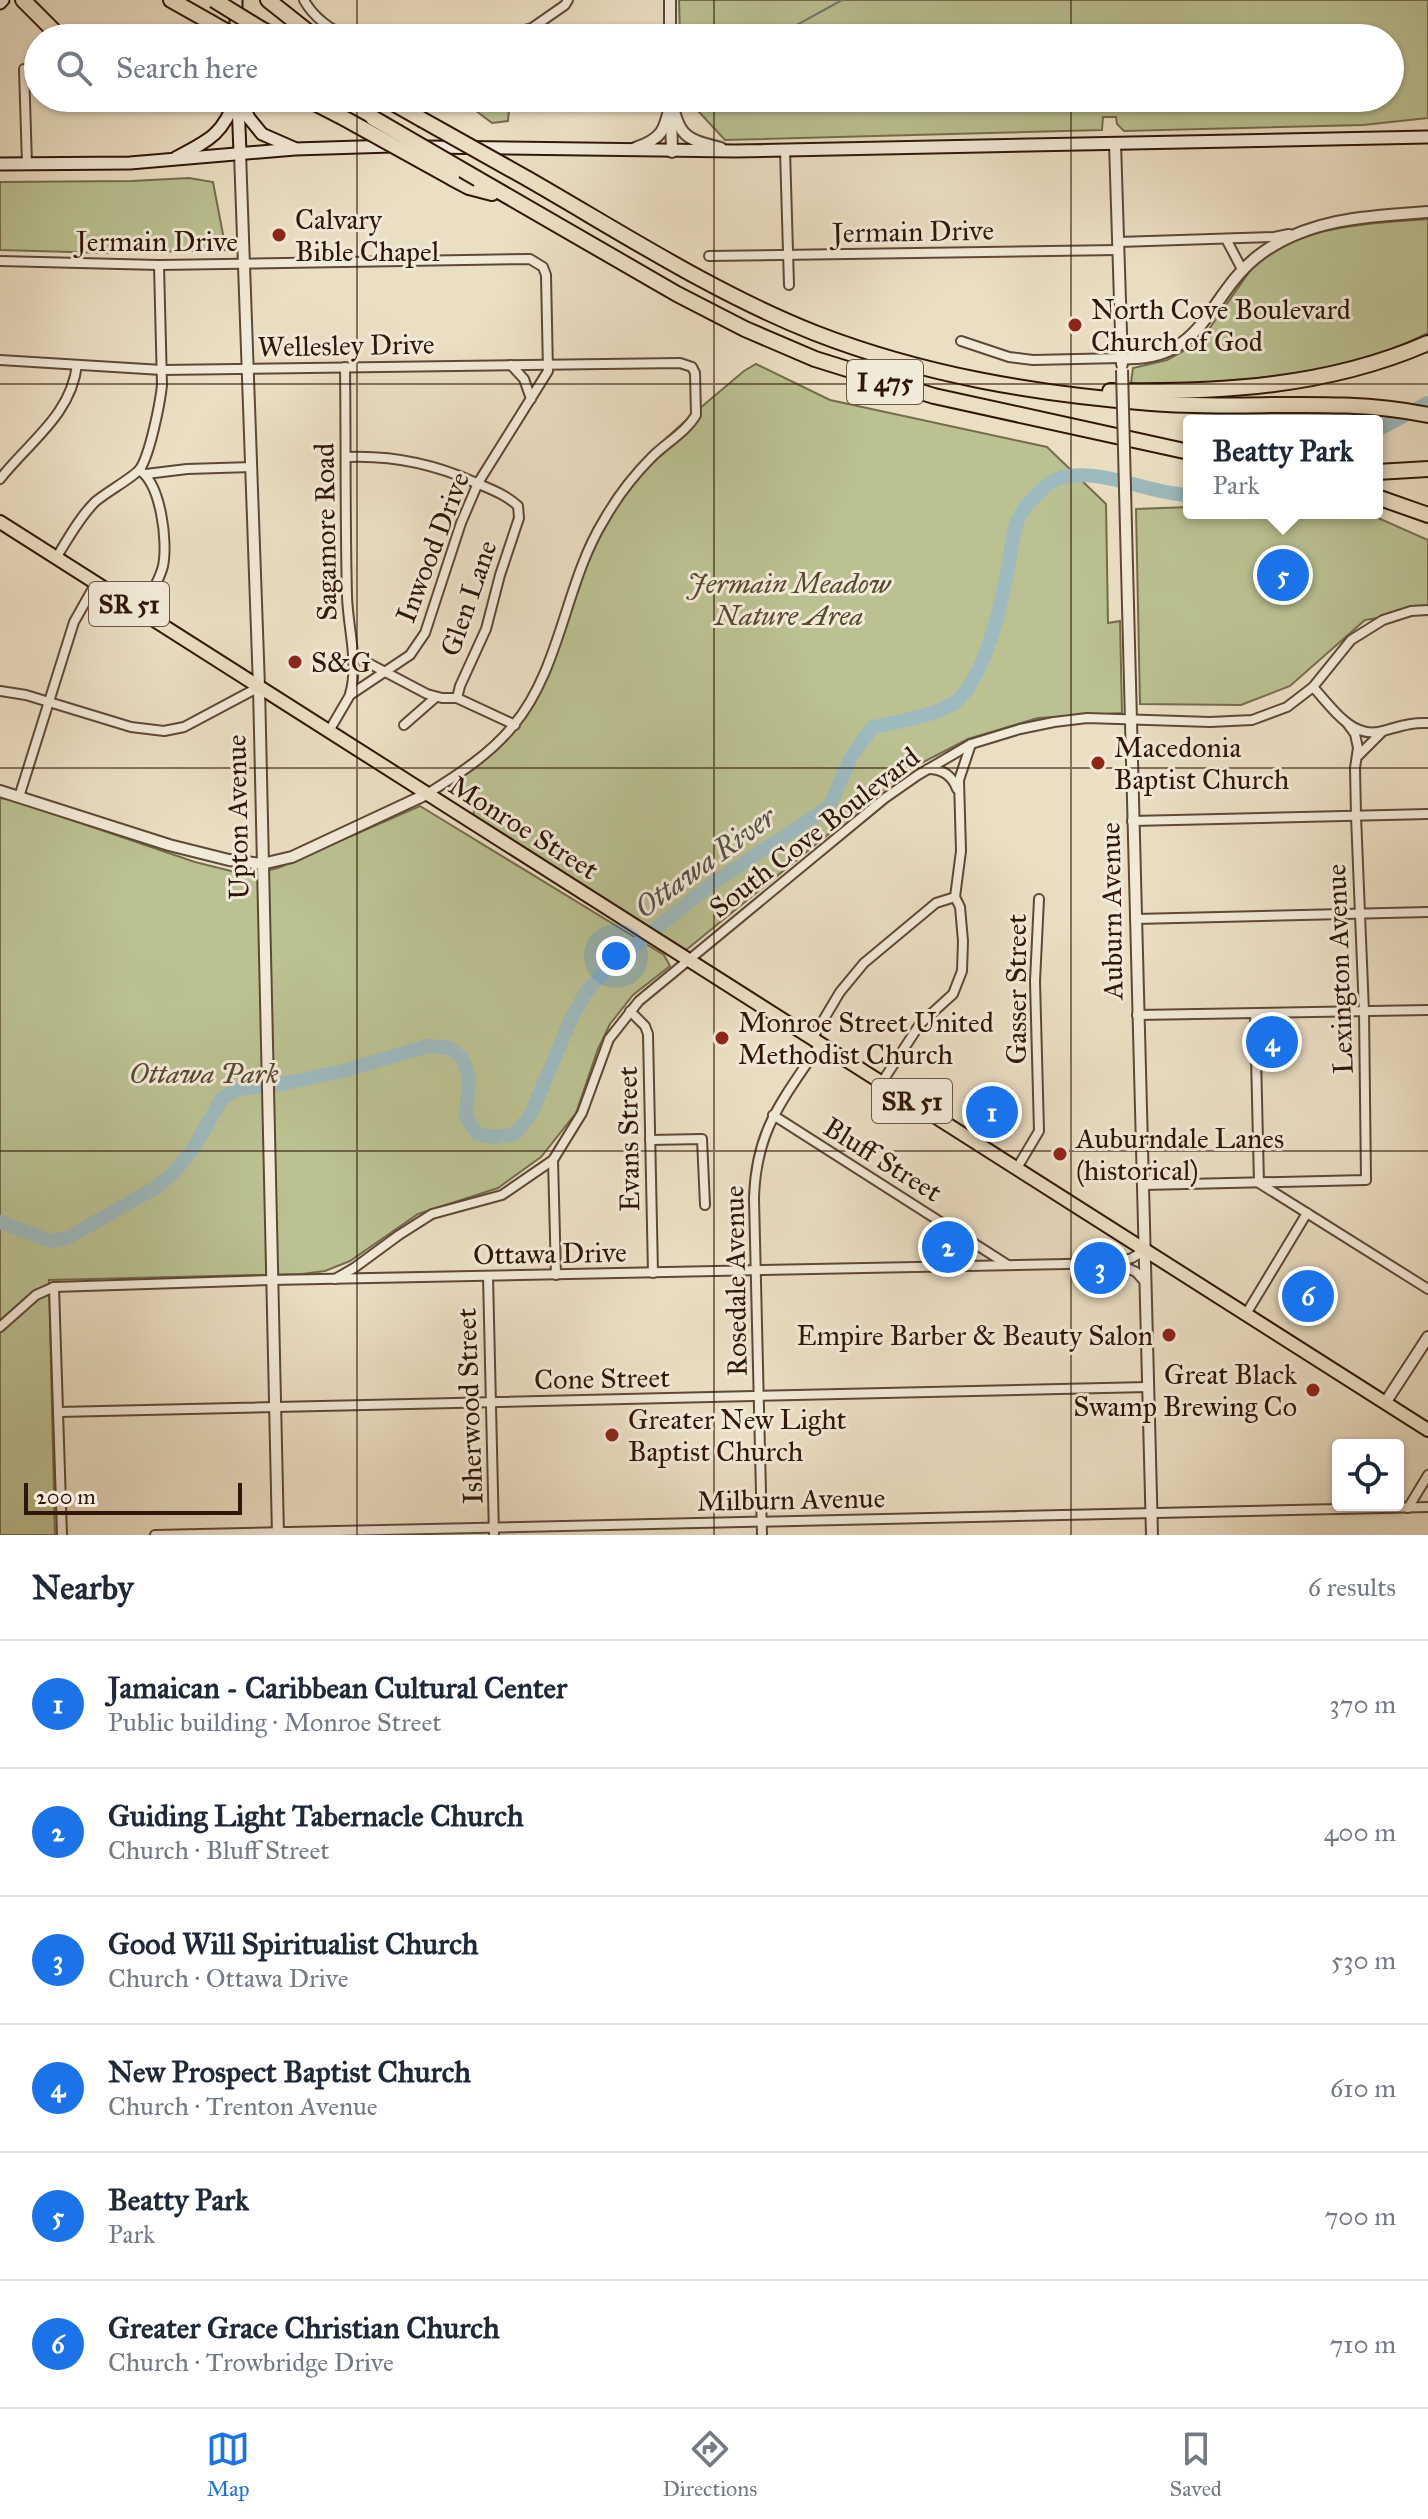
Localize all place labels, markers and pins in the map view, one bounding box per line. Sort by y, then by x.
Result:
place label: Calvary Bible Chapel [295,202,440,269]
marker: Calvary Bible Chapel [270,226,288,244]
place label: North Cove Boulevard Church of God [1091,292,1351,359]
marker: North Cove Boulevard Church of God [1066,316,1084,334]
pin: 5 [1257,545,1309,605]
place label: S&G [311,645,371,680]
marker: S&G [286,653,304,671]
place label: Macedonia Baptist Church [1114,730,1290,797]
marker: Macedonia Baptist Church [1089,754,1107,772]
place label: Monroe Street United Methodist Church [738,1005,994,1072]
pin: 4 [1246,1012,1298,1072]
marker: Monroe Street United Methodist Church [713,1029,731,1047]
pin: 1 [966,1082,1018,1142]
place label: Auburndale Lanes (historical) [1075,1121,1284,1188]
marker: Auburndale Lanes (historical) [1051,1145,1069,1163]
pin: 2 [922,1217,974,1277]
pin: 3 [1074,1238,1126,1298]
pin: 6 [1282,1266,1334,1326]
place label: Empire Barber & Beauty Salon [796,1318,1153,1353]
marker: Empire Barber & Beauty Salon [1160,1326,1178,1344]
place label: Great Black Swamp Brewing Co [1073,1357,1297,1424]
marker: Great Black Swamp Brewing Co [1304,1381,1322,1399]
place label: Greater New Light Baptist Church [628,1402,847,1469]
marker: Greater New Light Baptist Church [603,1426,621,1444]

